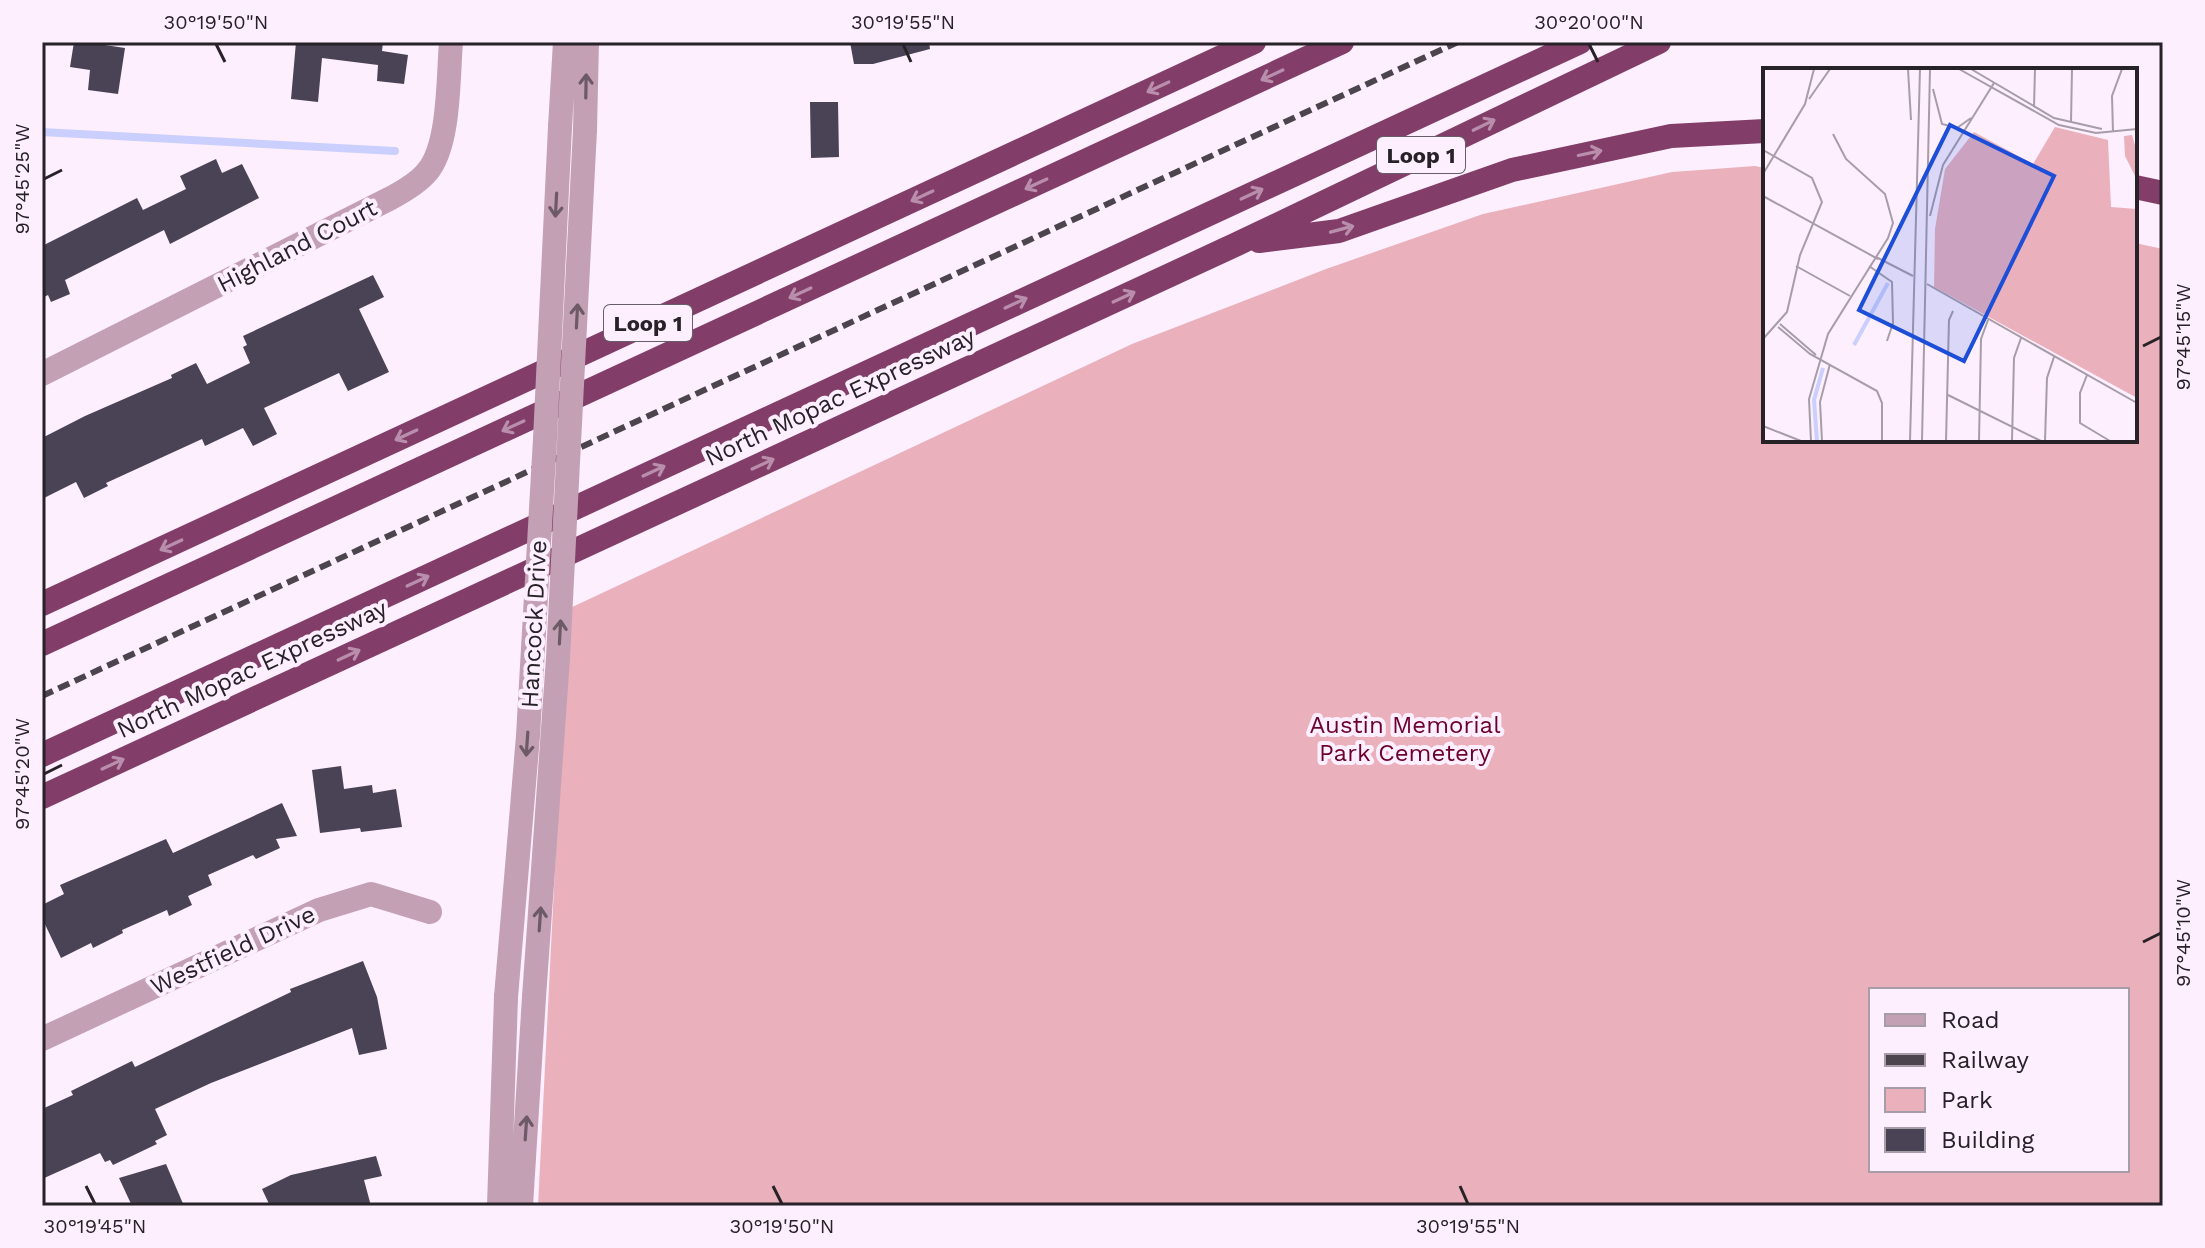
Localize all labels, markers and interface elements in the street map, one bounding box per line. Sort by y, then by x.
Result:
text: 30°19'50"N [164,10,268,34]
text: 30°19'55"N [851,10,955,34]
text: 30°20'00"N [1534,10,1644,34]
one-way arrow [1260,68,1284,83]
inset map [1763,68,2137,442]
one-way arrow [578,73,594,100]
one-way arrow [1146,80,1170,95]
one-way arrow [1471,117,1495,132]
text: 97°45'25"W [10,124,34,234]
road number: Loop 1 [1377,137,1465,173]
one-way arrow [1577,145,1602,160]
one-way arrow [1024,177,1048,192]
one-way arrow [1240,186,1264,201]
one-way arrow [910,189,934,204]
one-way arrow [549,191,564,218]
street label: Highland Court [212,194,382,298]
one-way arrow [1328,220,1354,235]
text: 97°45'15"W [2171,283,2195,391]
one-way arrow [788,286,812,301]
one-way arrow [1111,288,1135,303]
one-way arrow [1004,295,1028,310]
one-way arrow [569,303,584,330]
road number: Loop 1 [604,305,692,341]
street label: North Mopac Expressway [700,322,980,472]
one-way arrow [501,419,525,434]
one-way arrow [395,428,419,443]
one-way arrow [750,456,774,471]
one-way arrow [641,463,665,478]
one-way arrow [159,538,183,553]
street label: Hancock Drive [516,539,552,709]
one-way arrow [405,573,429,588]
street label: North Mopac Expressway [112,594,392,744]
one-way arrow [553,619,568,646]
one-way arrow [336,647,360,662]
park label: Austin Memorial Park Cemetery [1309,711,1501,767]
text: 97°45'20"W [10,718,34,830]
one-way arrow [519,730,534,757]
one-way arrow [100,756,124,771]
text: 97°45'10"W [2171,879,2195,987]
street label: Westfield Drive [146,900,320,1000]
one-way arrow [533,906,548,933]
legend [1869,988,2129,1172]
text: Road [1941,1006,2000,1034]
text: Railway [1941,1046,2030,1074]
text: Park [1941,1086,1993,1114]
one-way arrow [519,1115,534,1142]
text: Building [1941,1126,2034,1154]
text: 30°19'45"N [44,1214,146,1238]
text: 30°19'50"N [730,1214,834,1238]
text: 30°19'55"N [1416,1214,1520,1238]

